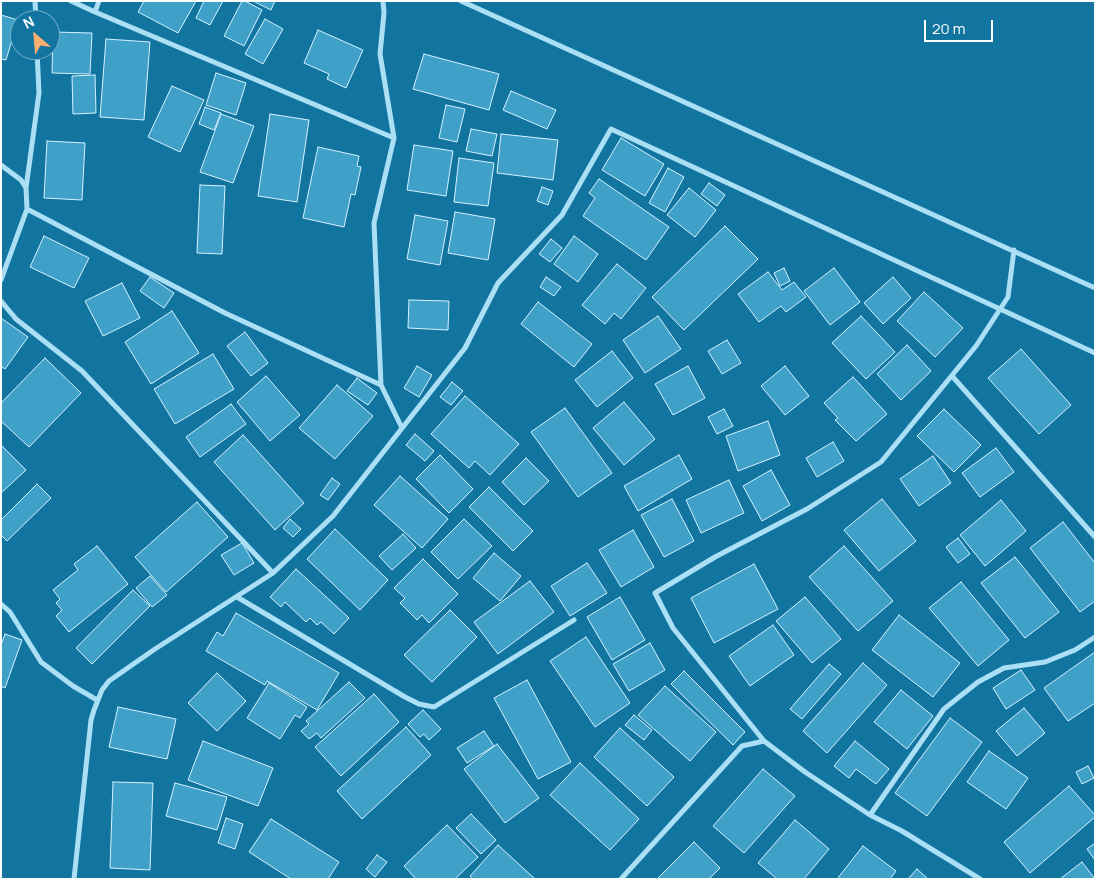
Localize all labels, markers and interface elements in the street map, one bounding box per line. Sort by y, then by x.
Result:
north arrow [10,10,60,60]
scale bar [926,10,995,42]
text: N [20,11,37,33]
text: 20 m [932,18,965,39]

